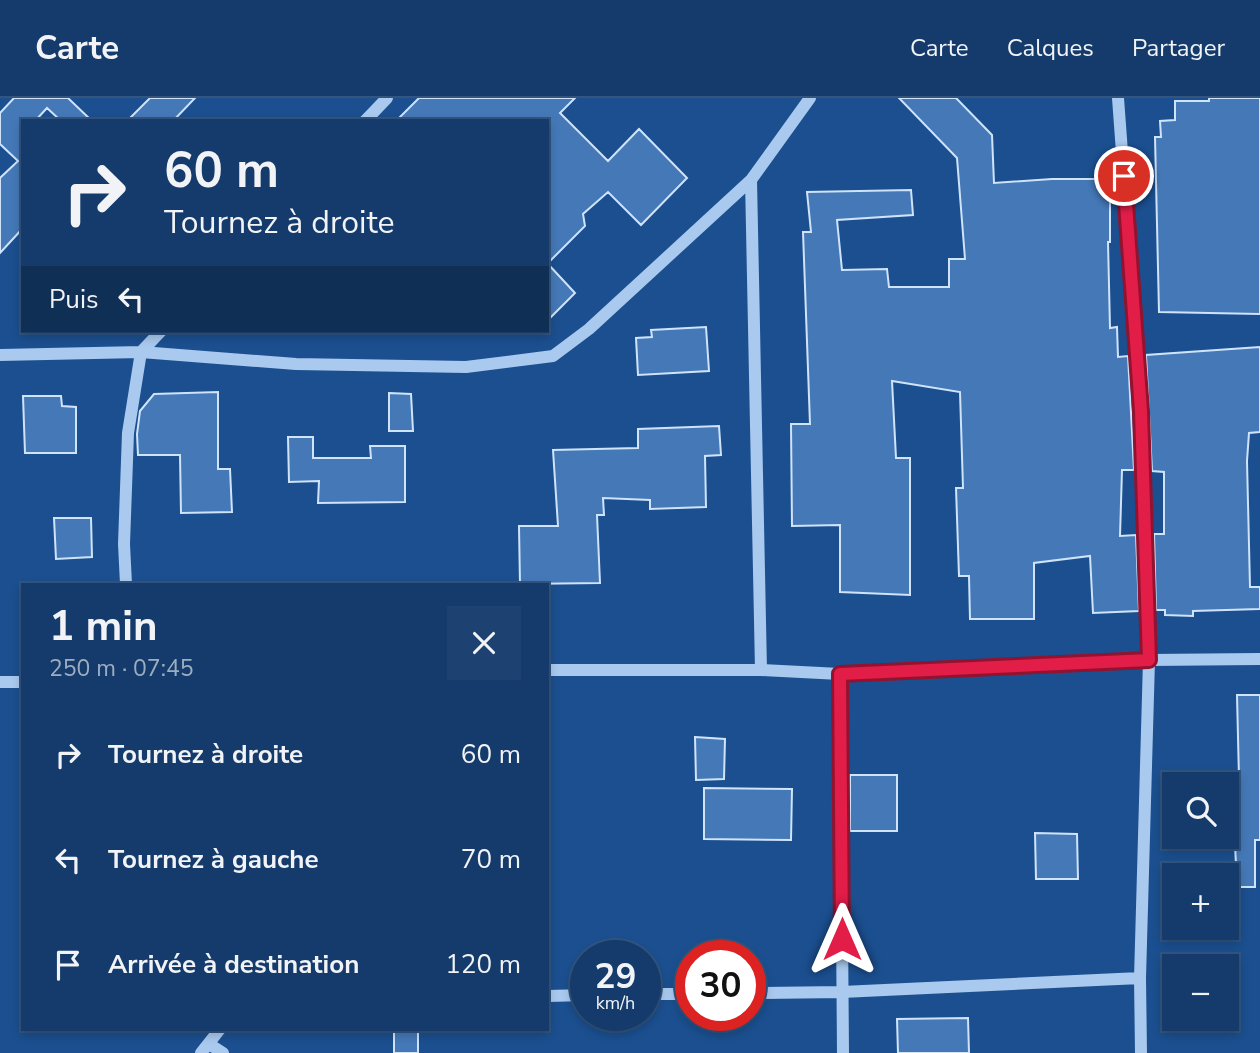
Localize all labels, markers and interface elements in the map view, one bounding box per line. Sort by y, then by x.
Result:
text: Carte [35,26,119,71]
text: Carte [910,32,969,64]
text: Calques [1007,32,1094,64]
text: Partager [1132,32,1225,64]
text: 60 m [164,137,279,204]
pin [1094,146,1154,206]
icon: right [49,147,140,238]
icon: arrive [1105,157,1143,195]
text: Tournez à droite [164,201,395,244]
icon: left [112,280,150,318]
text: Puis [49,282,98,317]
text: 1 min [49,598,158,655]
button: close [447,606,521,680]
text: 250 m · 07:45 [49,653,194,684]
icon: right [49,736,87,774]
text: Tournez à droite [108,737,303,772]
text: 60 m [461,737,521,772]
map controls [1162,772,1239,1031]
button: search [1162,772,1239,849]
icon: left [49,841,87,879]
text: Tournez à gauche [108,842,319,877]
text: 70 m [461,842,521,877]
button: + [1162,863,1239,940]
position arrow [805,902,879,976]
speed limit sign: 30 [675,940,766,1031]
icon: arrive [49,946,87,984]
text: Arrivée à destination [108,947,359,982]
text: 120 m [445,947,521,982]
text: 29 [594,953,637,1000]
button: − [1162,954,1239,1031]
text: km/h [596,991,635,1015]

